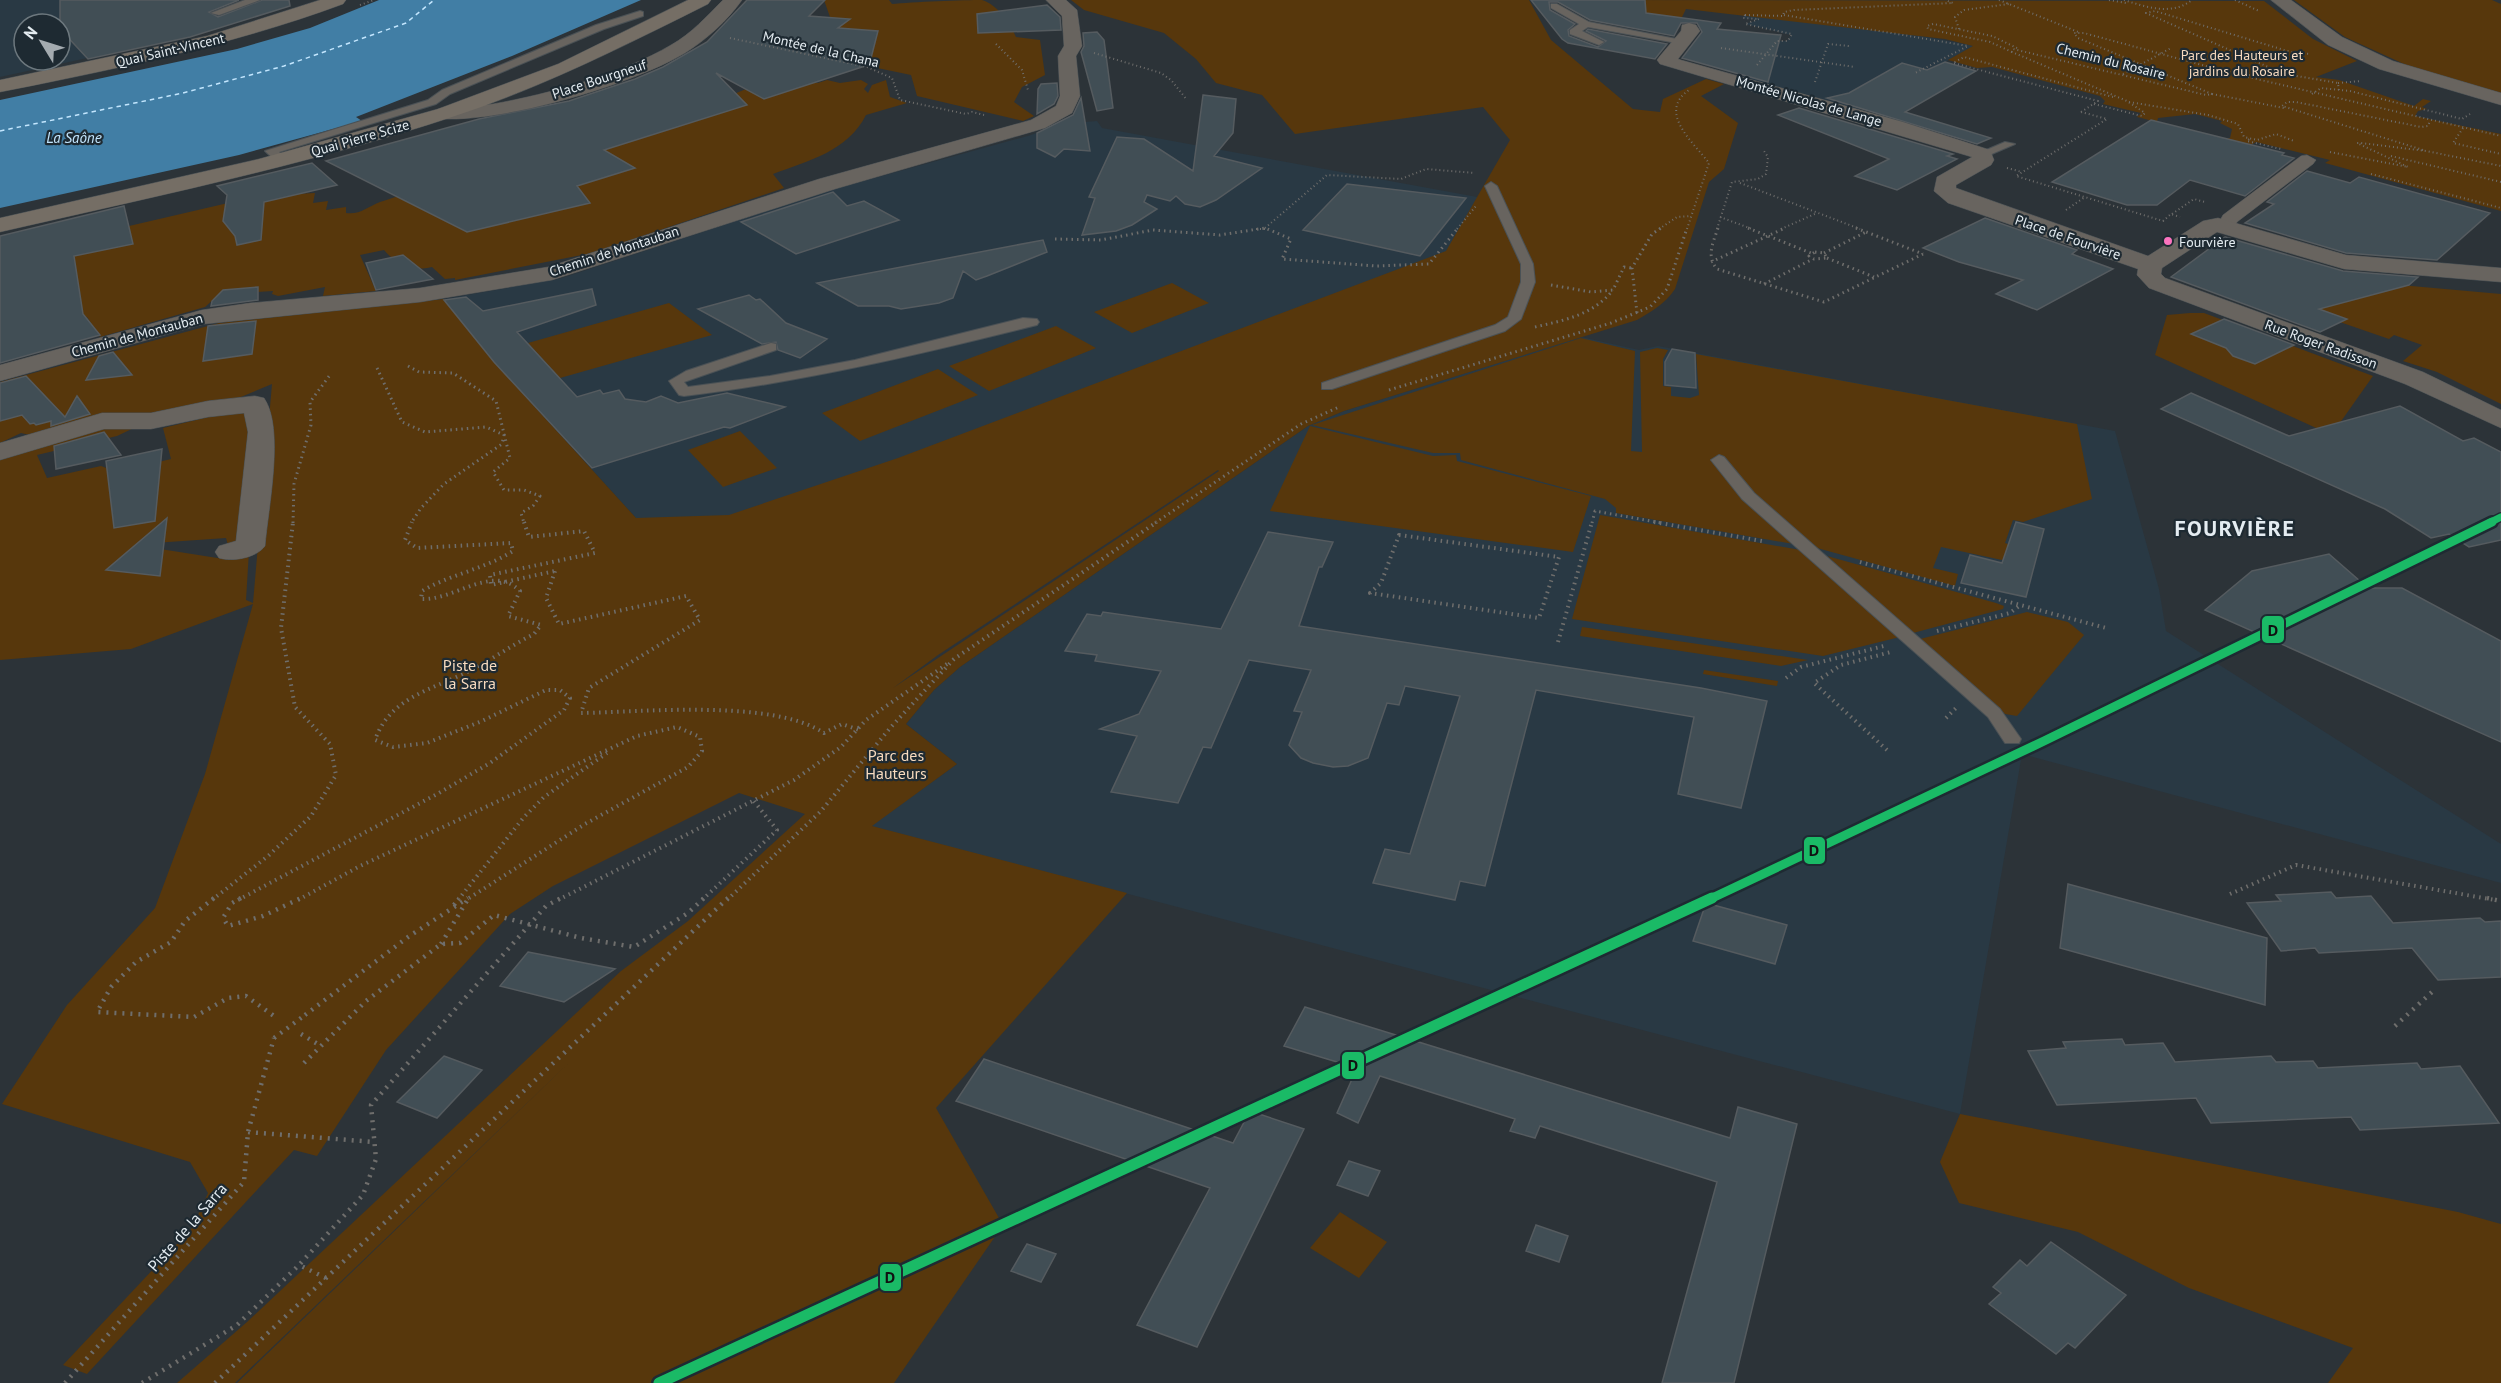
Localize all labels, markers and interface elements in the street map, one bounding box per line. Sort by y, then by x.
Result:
north arrow [12,12,72,72]
text: N [19,22,41,43]
street label: Montée de la Chana [761,27,881,71]
street label: Quai Saint-Vincent [114,29,226,71]
street label: Chemin du Rosaire [2055,39,2167,83]
park label: Parc des Hauteurs et jardins du Rosaire [2181,46,2303,80]
street label: Place Bourgneuf [550,55,649,103]
street label: Montée Nicolas de Lange [1734,72,1884,130]
street label: Quai Pierre Scize [309,115,411,161]
water label: La Saône [46,128,102,147]
street label: Place de Fourvière [2013,210,2123,264]
street label: Chemin de Montauban [547,222,681,280]
place label: Fourvière [2179,233,2236,251]
marker: Fourvière [2162,235,2174,247]
street label: Chemin de Montauban [69,309,205,361]
street label: Rue Roger Radisson [2262,315,2380,373]
district label: FOURVIÈRE [2174,514,2296,542]
line badge: D [2261,615,2285,644]
text: D [2268,620,2278,640]
park label: Piste de la Sarra [443,655,497,693]
park label: Parc des Hauteurs [865,745,927,783]
line badge: D [1803,836,1826,865]
text: D [1809,840,1819,860]
line badge: D [1341,1051,1365,1080]
text: D [1348,1055,1358,1075]
street label: Piste de la Sarra [143,1179,231,1275]
line badge: D [879,1263,902,1292]
text: D [885,1267,895,1287]

